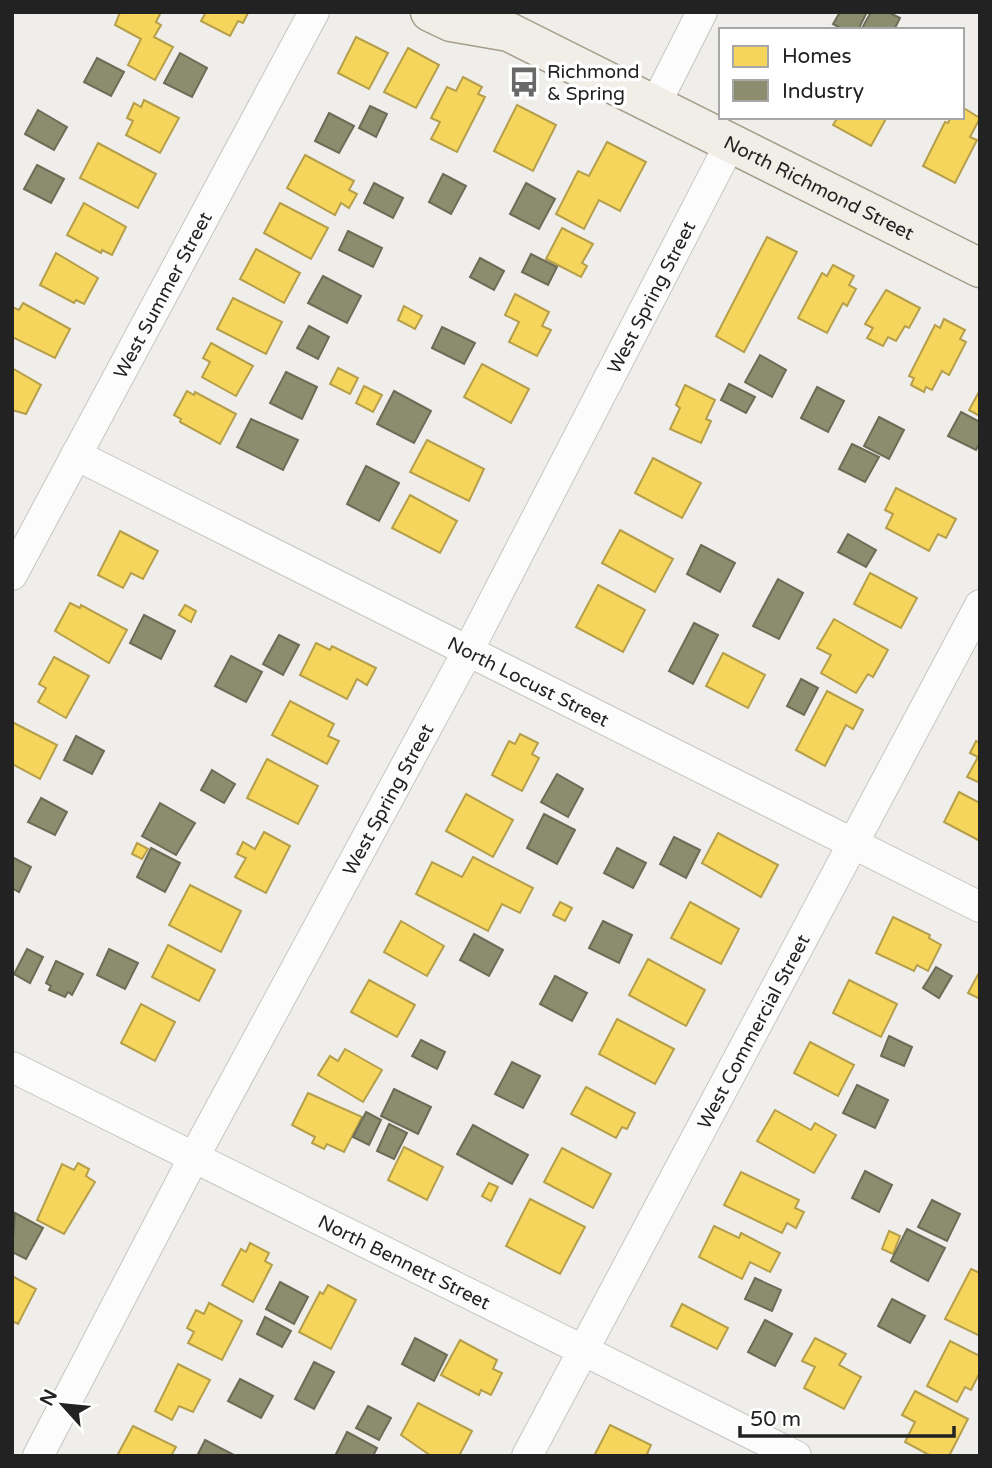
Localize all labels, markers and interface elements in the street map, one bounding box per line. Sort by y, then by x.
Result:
legend [719,28,964,119]
text: Homes [782,44,852,69]
place label: Richmond & Spring [547,61,640,105]
bus stop icon: Richmond & Spring [507,65,541,99]
text: Industry [782,79,864,104]
street label: North Richmond Street [720,132,917,245]
street label: West Summer Street [110,208,217,382]
street label: West Spring Street [603,218,700,378]
street label: North Locust Street [444,633,612,732]
street label: West Spring Street [339,720,438,879]
street label: West Commercial Street [693,931,815,1133]
street label: North Bennett Street [314,1211,494,1314]
north arrow [28,1370,98,1440]
text: N [35,1386,62,1410]
scale bar [740,1394,954,1438]
text: 50 m [750,1407,801,1432]

